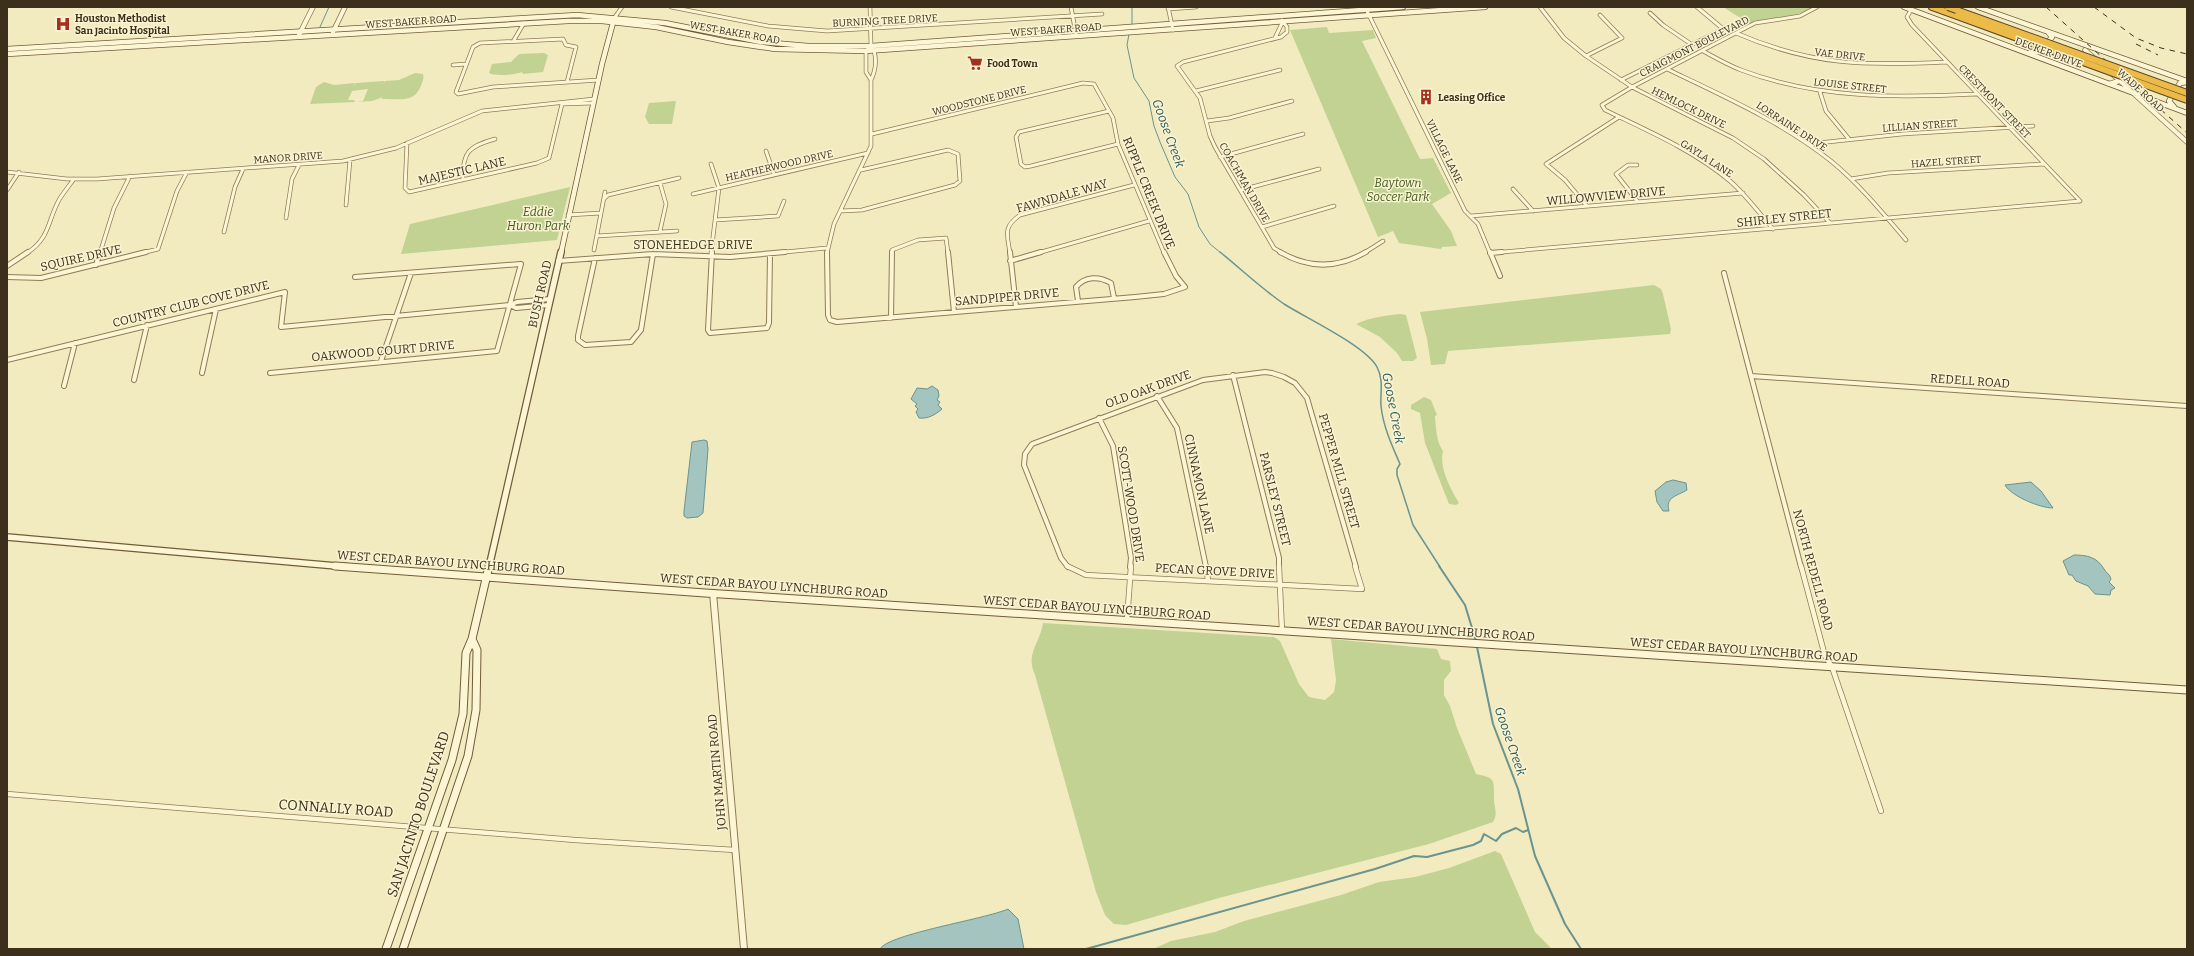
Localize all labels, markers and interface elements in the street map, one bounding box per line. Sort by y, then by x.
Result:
street label: BURNING TREE DRIVE [832,12,938,30]
place label: Houston Methodist San Jacinto Hospital [75,13,170,37]
street label: WEST BAKER ROAD [365,13,457,31]
street label: CRAIGMONT BOULEVARD [1638,14,1751,80]
hospital icon: Houston Methodist San Jacinto Hospital [54,15,72,33]
street label: WEST BAKER ROAD [689,19,781,47]
street label: WEST BAKER ROAD [1010,21,1102,39]
street label: DECKER DRIVE [2013,35,2084,71]
street label: VAE DRIVE [1814,46,1866,64]
supermarket icon: Food Town [966,54,984,72]
place label: Food Town [987,58,1038,70]
street label: CRESTMONT STREET [1956,62,2033,141]
street label: WADE ROAD [2114,67,2166,115]
street label: LOUISE STREET [1813,76,1887,96]
street label: WOODSTONE DRIVE [931,83,1028,118]
street label: HEMLOCK DRIVE [1649,85,1728,131]
building icon: Leasing Office [1417,88,1435,106]
place label: Leasing Office [1438,92,1506,104]
water label: Goose Creek [1149,97,1188,170]
street label: LORRAINE DRIVE [1754,99,1829,154]
street label: VILLAGE LANE [1423,117,1465,185]
street label: LILLIAN STREET [1882,117,1958,135]
street label: RIPPLE CREEK DRIVE [1120,135,1178,251]
street label: GAYLA LANE [1678,137,1735,180]
street label: COACHMAN DRIVE [1216,141,1272,224]
street label: HEATHERWOOD DRIVE [724,148,834,184]
street label: MANOR DRIVE [253,150,323,166]
street label: MAJESTIC LANE [417,154,507,188]
street label: HAZEL STREET [1911,154,1982,170]
street label: FAWNDALE WAY [1015,176,1109,216]
park label: Baytown Soccer Park [1367,176,1430,204]
street label: WILLOWVIEW DRIVE [1546,184,1666,208]
park label: Eddie Huron Park [507,205,570,233]
street label: SHIRLEY STREET [1736,206,1832,230]
street label: STONEHEDGE DRIVE [633,238,753,252]
street label: SQUIRE DRIVE [39,242,123,274]
street label: BUSH ROAD [525,259,555,329]
street label: COUNTRY CLUB COVE DRIVE [111,278,271,330]
street label: SANDPIPER DRIVE [954,285,1060,309]
street label: OAKWOOD COURT DRIVE [311,338,455,364]
street label: OLD OAK DRIVE [1103,367,1193,411]
water label: Goose Creek [1379,371,1408,446]
street label: REDELL ROAD [1930,371,2010,391]
street label: PEPPER MILL STREET [1316,412,1362,530]
street label: CINNAMON LANE [1182,433,1216,535]
street label: SCOTT-WOOD DRIVE [1115,445,1147,563]
street label: PARSLEY STREET [1257,451,1293,547]
street label: NORTH REDELL ROAD [1790,508,1836,632]
street label: WEST CEDAR BAYOU LYNCHBURG ROAD [337,548,565,578]
street label: PECAN GROVE DRIVE [1155,561,1275,581]
street label: WEST CEDAR BAYOU LYNCHBURG ROAD [660,571,888,601]
street label: WEST CEDAR BAYOU LYNCHBURG ROAD [983,593,1211,623]
street label: WEST CEDAR BAYOU LYNCHBURG ROAD [1307,614,1535,644]
street label: WEST CEDAR BAYOU LYNCHBURG ROAD [1630,635,1858,665]
water label: Goose Creek [1492,705,1530,779]
street label: JOHN MARTIN ROAD [705,713,729,832]
street label: SAN JACINTO BOULEVARD [384,729,453,899]
street label: CONNALLY ROAD [278,796,394,821]

